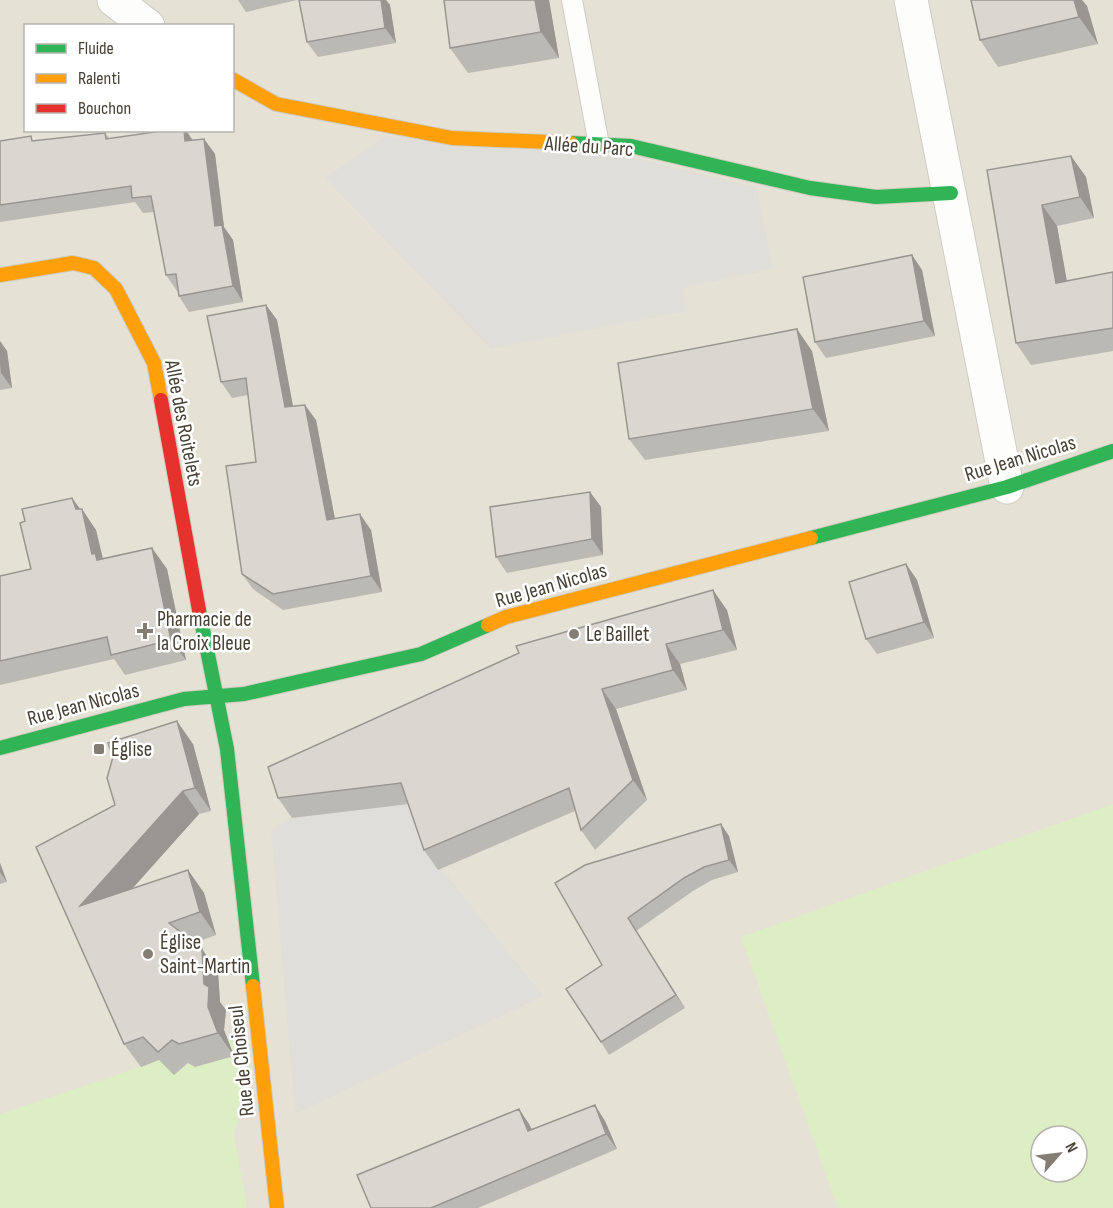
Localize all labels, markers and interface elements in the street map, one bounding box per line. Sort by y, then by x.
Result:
legend [24,24,234,132]
text: Fluide [78,38,114,59]
text: Ralenti [78,68,120,89]
text: Bouchon [78,98,131,119]
street label: Allée du Parc [543,131,634,162]
street label: Allée des Roitelets [159,357,208,488]
street label: Rue Jean Nicolas [962,430,1079,487]
street label: Rue Jean Nicolas [493,558,610,613]
place label: Pharmacie de la Croix Bleue [157,607,252,656]
place label: Le Baillet [586,622,649,647]
marker: Pharmacie de la Croix Bleue [138,624,152,638]
marker: Le Baillet [567,627,581,641]
street label: Rue Jean Nicolas [25,678,142,731]
place label: Église [111,737,152,762]
marker: Église [92,742,106,756]
place label: Église Saint-Martin [160,930,250,979]
marker: Église Saint-Martin [141,947,155,961]
street label: Rue de Choiseul [223,1004,260,1118]
north arrow [1029,1124,1089,1184]
text: N [1061,1139,1081,1156]

